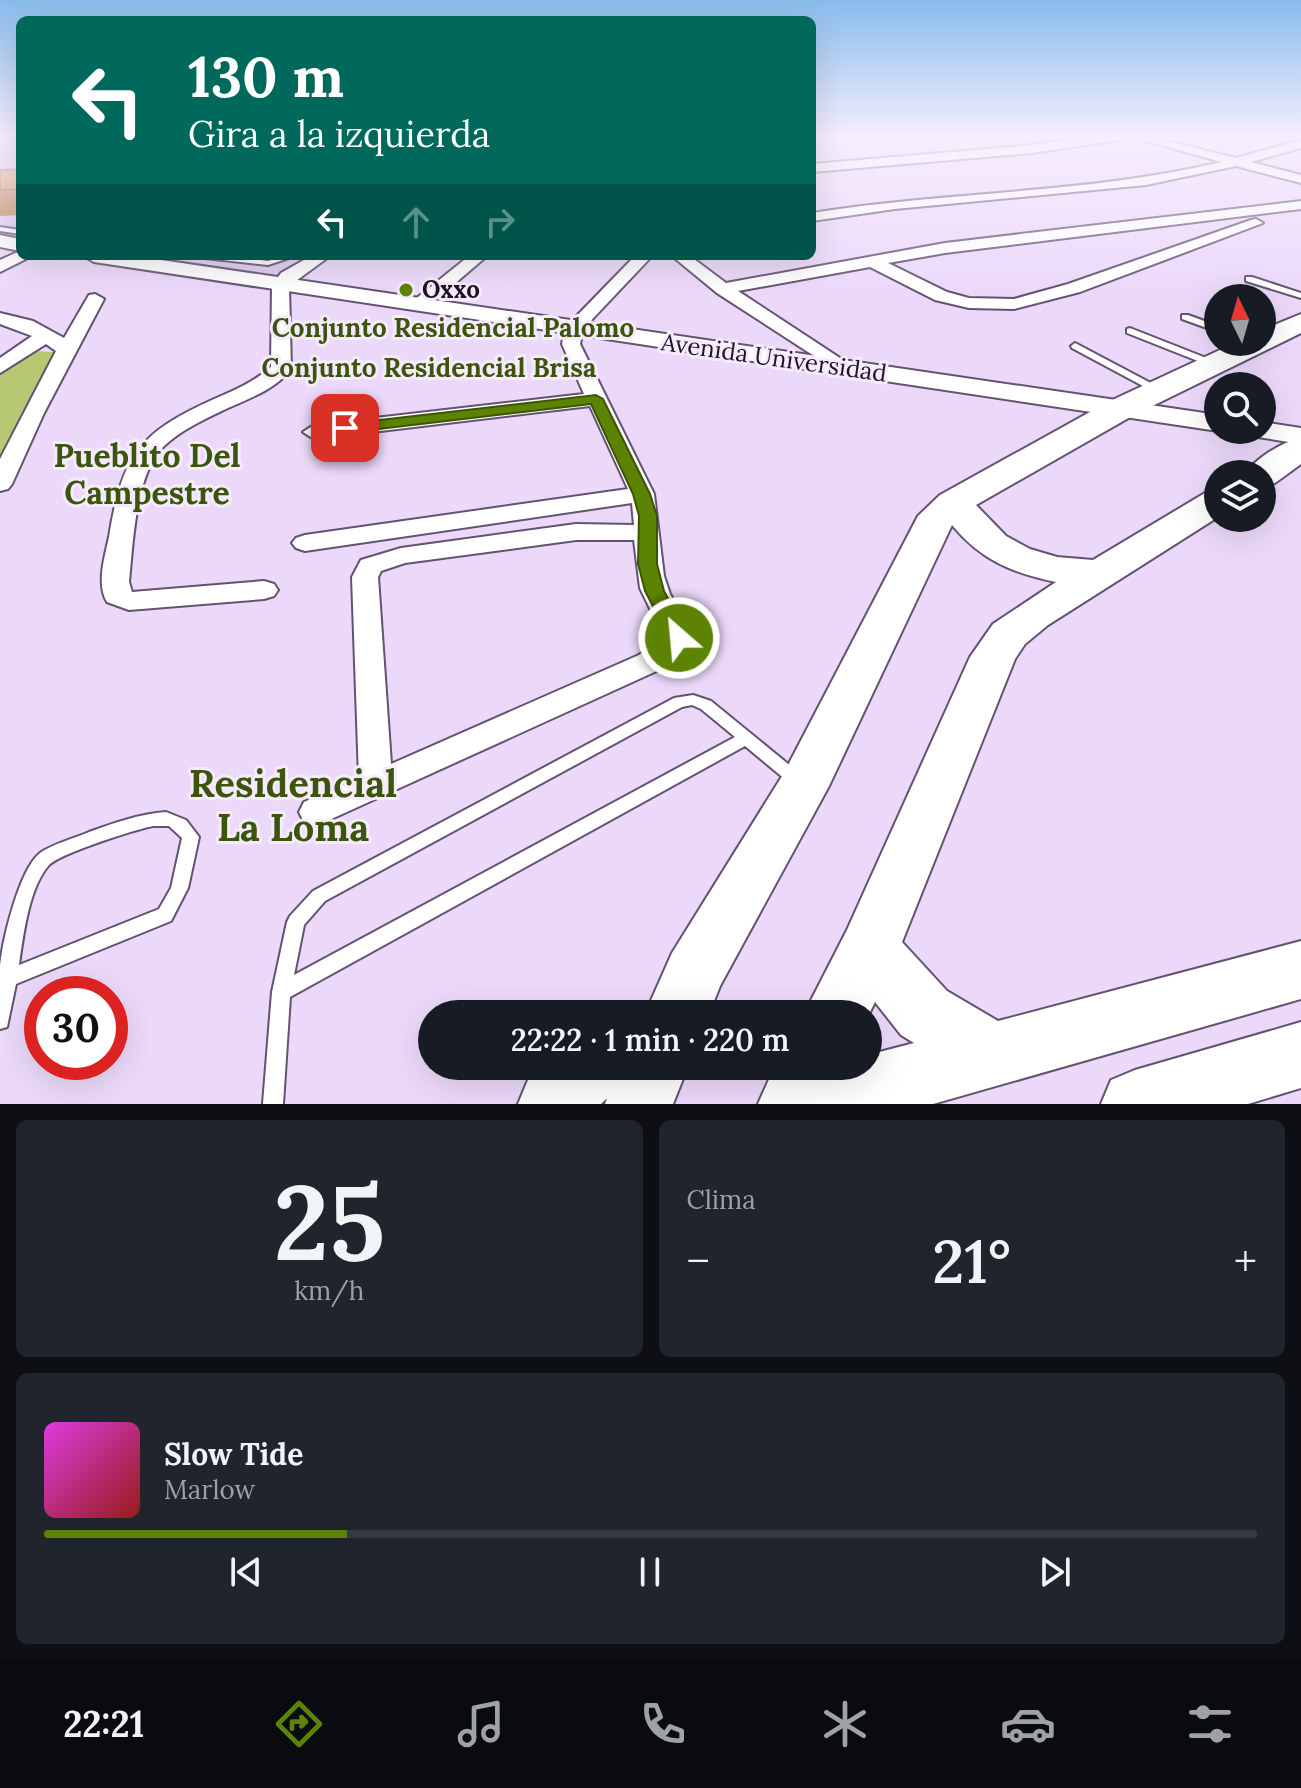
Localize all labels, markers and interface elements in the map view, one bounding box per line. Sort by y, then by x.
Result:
text: 130 m [188,41,344,112]
icon: left [56,48,160,152]
text: Gira a la izquierda [188,111,490,157]
icon: left [310,200,354,244]
icon: ahead [394,200,438,244]
icon: right [478,200,522,244]
place label: Oxxo [422,274,480,305]
marker: Oxxo [397,281,415,299]
north arrow [1204,284,1276,356]
map controls [1204,284,1276,532]
district label: Conjunto Residencial Palomo [272,311,634,344]
street label: Avenida Universidad [658,326,889,389]
district label: Conjunto Residencial Brisa [261,351,597,384]
button: search [1204,372,1276,444]
pin [311,394,379,462]
icon: arrive [323,406,367,450]
district label: Pueblito Del Campestre [53,435,241,513]
button: layers [1204,460,1276,532]
position arrow [637,596,721,680]
district label: Residencial La Loma [189,759,397,851]
speed limit sign: 30 [24,976,128,1080]
text: 22:22 · 1 min · 220 m [511,1021,789,1059]
text: 25 [273,1155,385,1288]
text: Clima [687,1183,756,1216]
text: 21° [932,1223,1011,1299]
text: − [687,1233,710,1289]
text: + [1234,1233,1257,1289]
text: km/h [294,1274,364,1307]
text: Slow Tide [164,1435,303,1473]
text: Marlow [164,1473,255,1506]
icon: previous [224,1550,268,1594]
icon: pause [628,1550,672,1594]
icon: next [1033,1550,1077,1594]
icon: directions [271,1696,327,1752]
icon: music [453,1696,509,1752]
icon: phone [635,1696,691,1752]
icon: climate [817,1696,873,1752]
icon: car [1000,1696,1056,1752]
icon: filters [1182,1696,1238,1752]
text: 22:21 [63,1701,144,1747]

